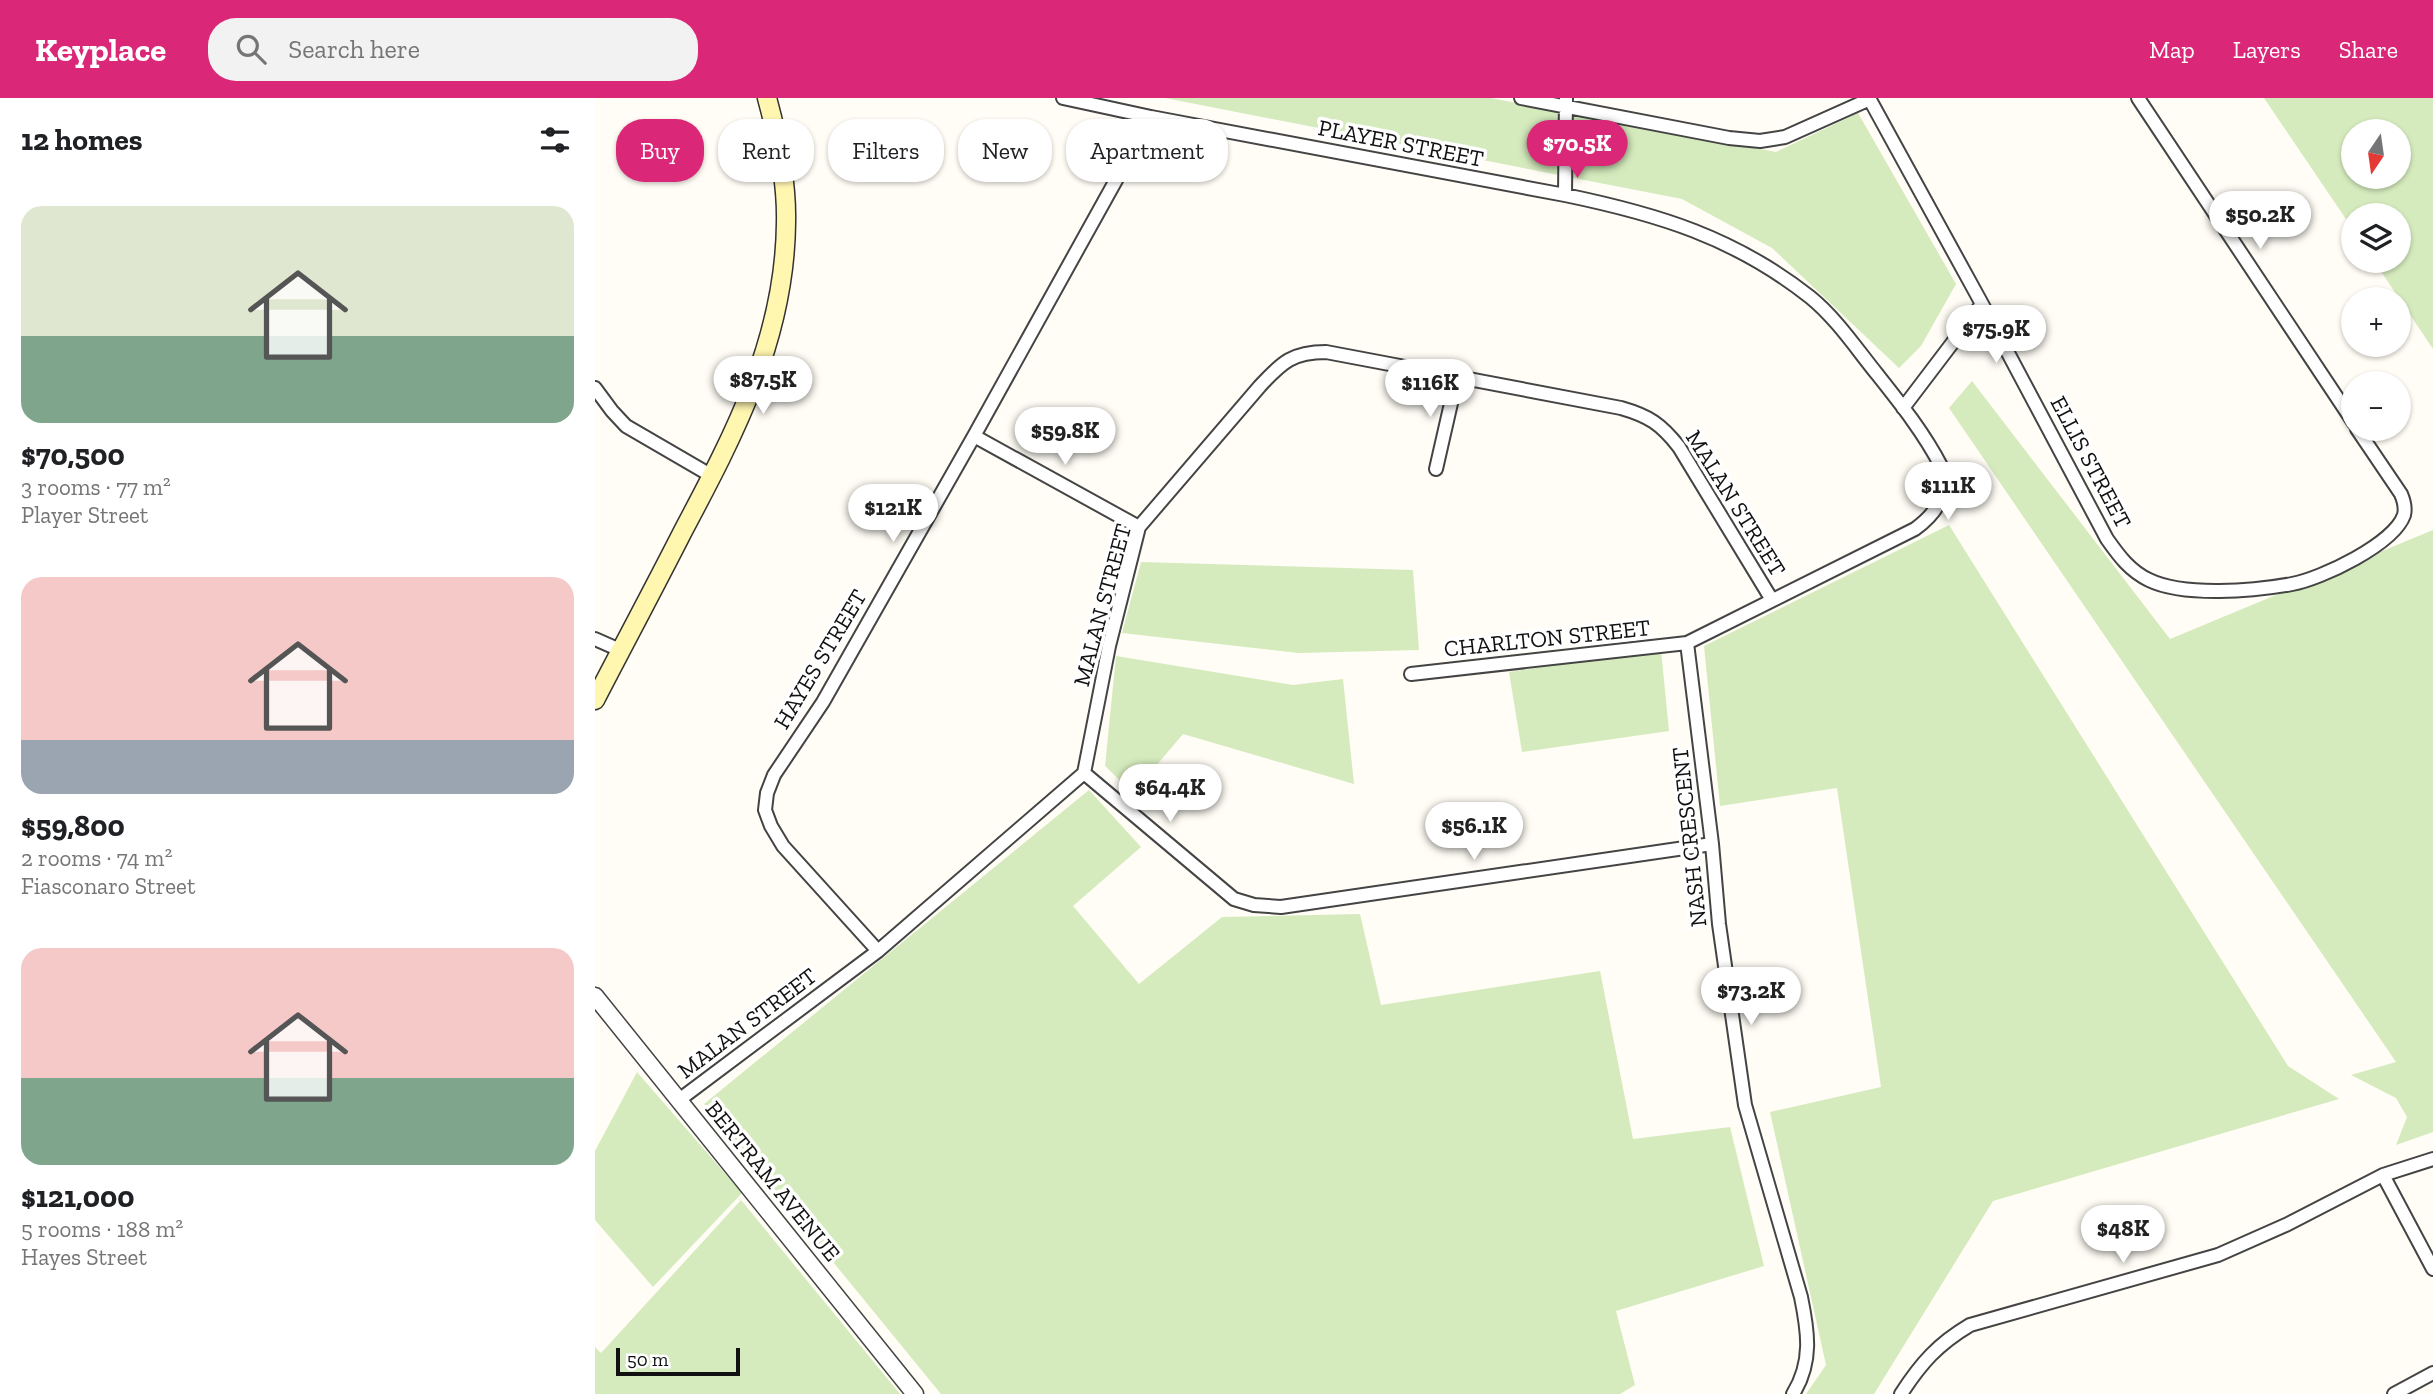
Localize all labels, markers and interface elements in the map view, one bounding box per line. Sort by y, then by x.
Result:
search box [208,18,698,81]
text: Keyplace [35,30,166,69]
icon: search [232,30,270,68]
text: Search here [288,33,420,65]
text: Map [2149,35,2195,64]
text: Layers [2233,35,2301,64]
text: Share [2339,35,2398,64]
street label: PLAYER STREET [1316,113,1486,173]
chip: Buy [616,119,704,182]
chip: Rent [718,119,814,182]
chip: Filters [828,119,944,182]
chip: New [958,119,1052,182]
chip: Apartment [1066,119,1228,182]
north arrow [2341,119,2411,189]
map controls [2341,119,2411,441]
pin: $70.5K [1520,120,1634,180]
icon: filters [536,121,574,159]
text: 12 homes [21,122,143,158]
text: $70.5K [1543,129,1611,157]
pin: $50.2K [2203,192,2317,251]
text: $50.2K [2225,200,2295,228]
button: layers [2341,203,2411,273]
icon: home [235,252,361,378]
button: + [2341,287,2411,357]
pin: $75.9K [1939,306,2053,365]
text: $75.9K [1962,314,2030,342]
pin: $87.5K [706,356,820,416]
pin: $116K [1381,360,1479,419]
text: $87.5K [730,365,796,393]
text: $116K [1401,368,1459,396]
button: − [2341,371,2411,441]
street label: ELLIS STREET [2044,391,2138,533]
pin: $59.8K [1008,408,1122,467]
text: $59.8K [1031,416,1099,444]
street label: MALAN STREET [1680,425,1792,581]
text: $70,500 [21,437,125,473]
pin: $111K [1899,462,1997,522]
text: $111K [1921,471,1975,499]
text: 3 rooms · 77 m² [21,473,171,501]
pin: $121K [844,484,942,544]
text: $121K [864,493,922,521]
text: Player Street [21,501,148,529]
street label: MALAN STREET [1067,521,1137,689]
street label: HAYES STREET [767,584,873,734]
street label: CHARLTON STREET [1442,613,1652,663]
icon: home [235,623,361,749]
street label: NASH CRESCENT [1666,746,1712,928]
pin: $64.4K [1113,764,1227,824]
text: $64.4K [1135,773,1205,801]
pin: $56.1K [1417,802,1531,862]
text: $59,800 [21,808,125,844]
text: $56.1K [1441,811,1507,839]
text: 2 rooms · 74 m² [21,844,172,872]
text: Fiasconaro Street [21,872,195,900]
street label: MALAN STREET [672,962,822,1084]
pin: $73.2K [1694,968,1808,1027]
text: $73.2K [1717,976,1785,1004]
icon: home [235,994,361,1120]
street label: BERTRAM AVENUE [700,1095,846,1267]
text: $121,000 [21,1179,135,1215]
pin: $48K [2082,1206,2164,1265]
text: $48K [2097,1214,2149,1242]
text: 5 rooms · 188 m² [21,1215,183,1243]
text: Hayes Street [21,1243,147,1271]
scale bar [616,1345,740,1377]
text: 50 m [627,1348,668,1371]

